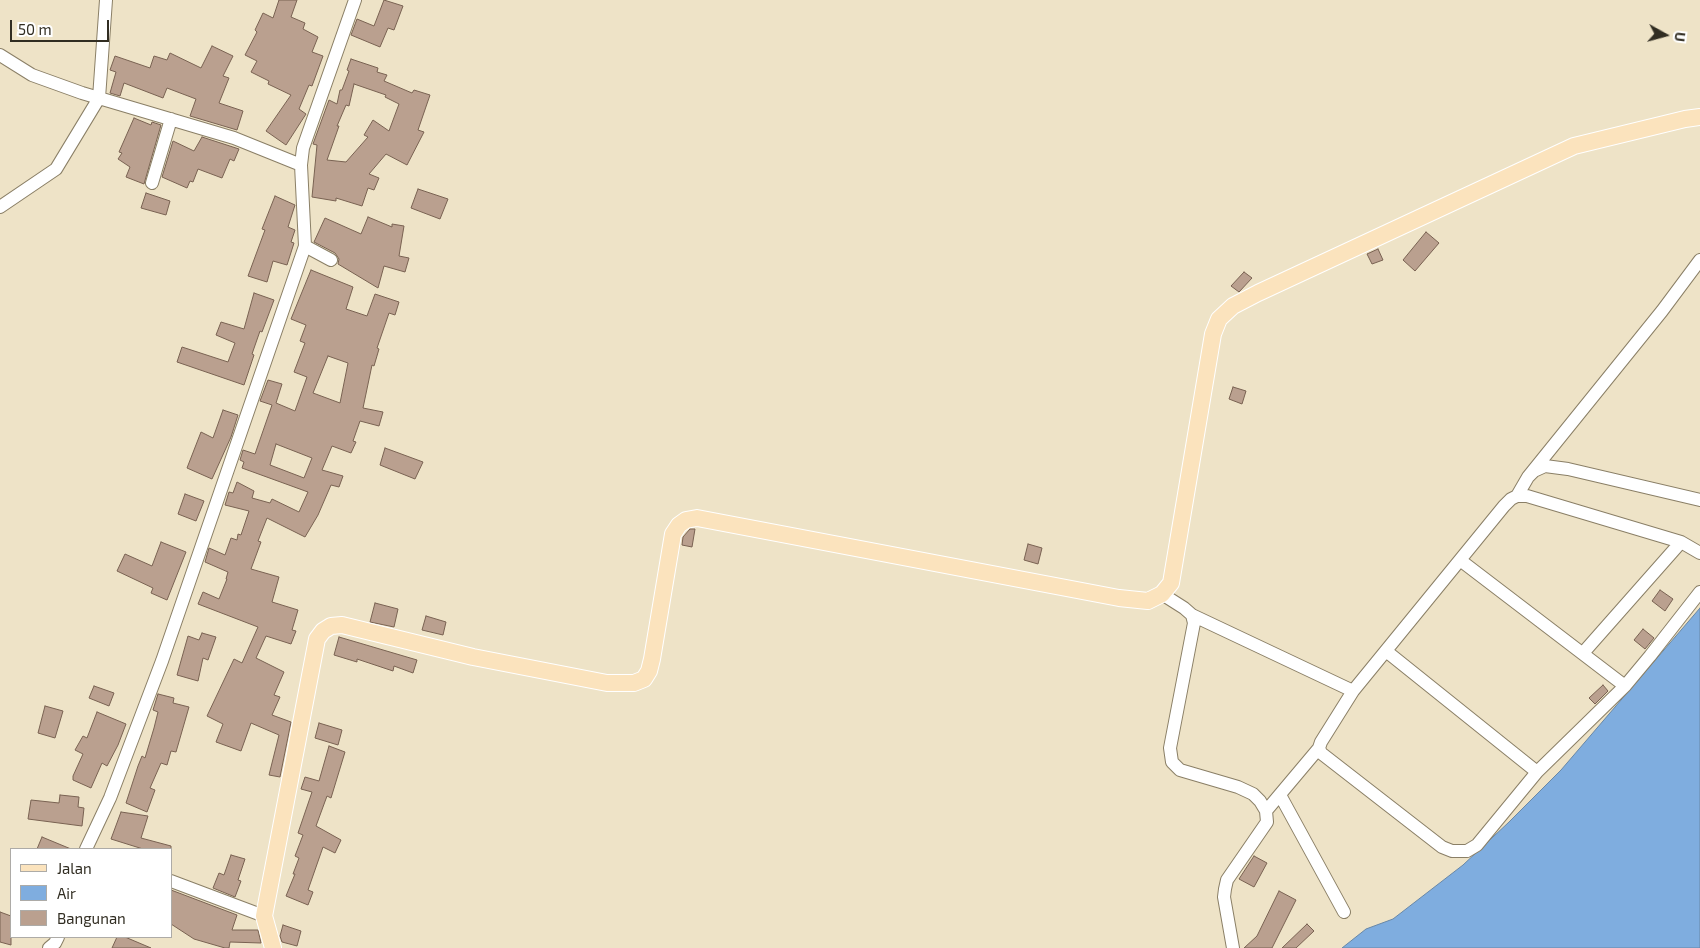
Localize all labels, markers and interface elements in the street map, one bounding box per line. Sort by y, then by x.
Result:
scale bar [12,10,111,42]
north arrow [1640,10,1690,60]
text: 50 m [18,20,52,38]
text: U [1671,31,1689,43]
legend [10,848,172,938]
text: Jalan [57,859,92,877]
text: Air [57,884,76,902]
text: Bangunan [57,909,126,927]

